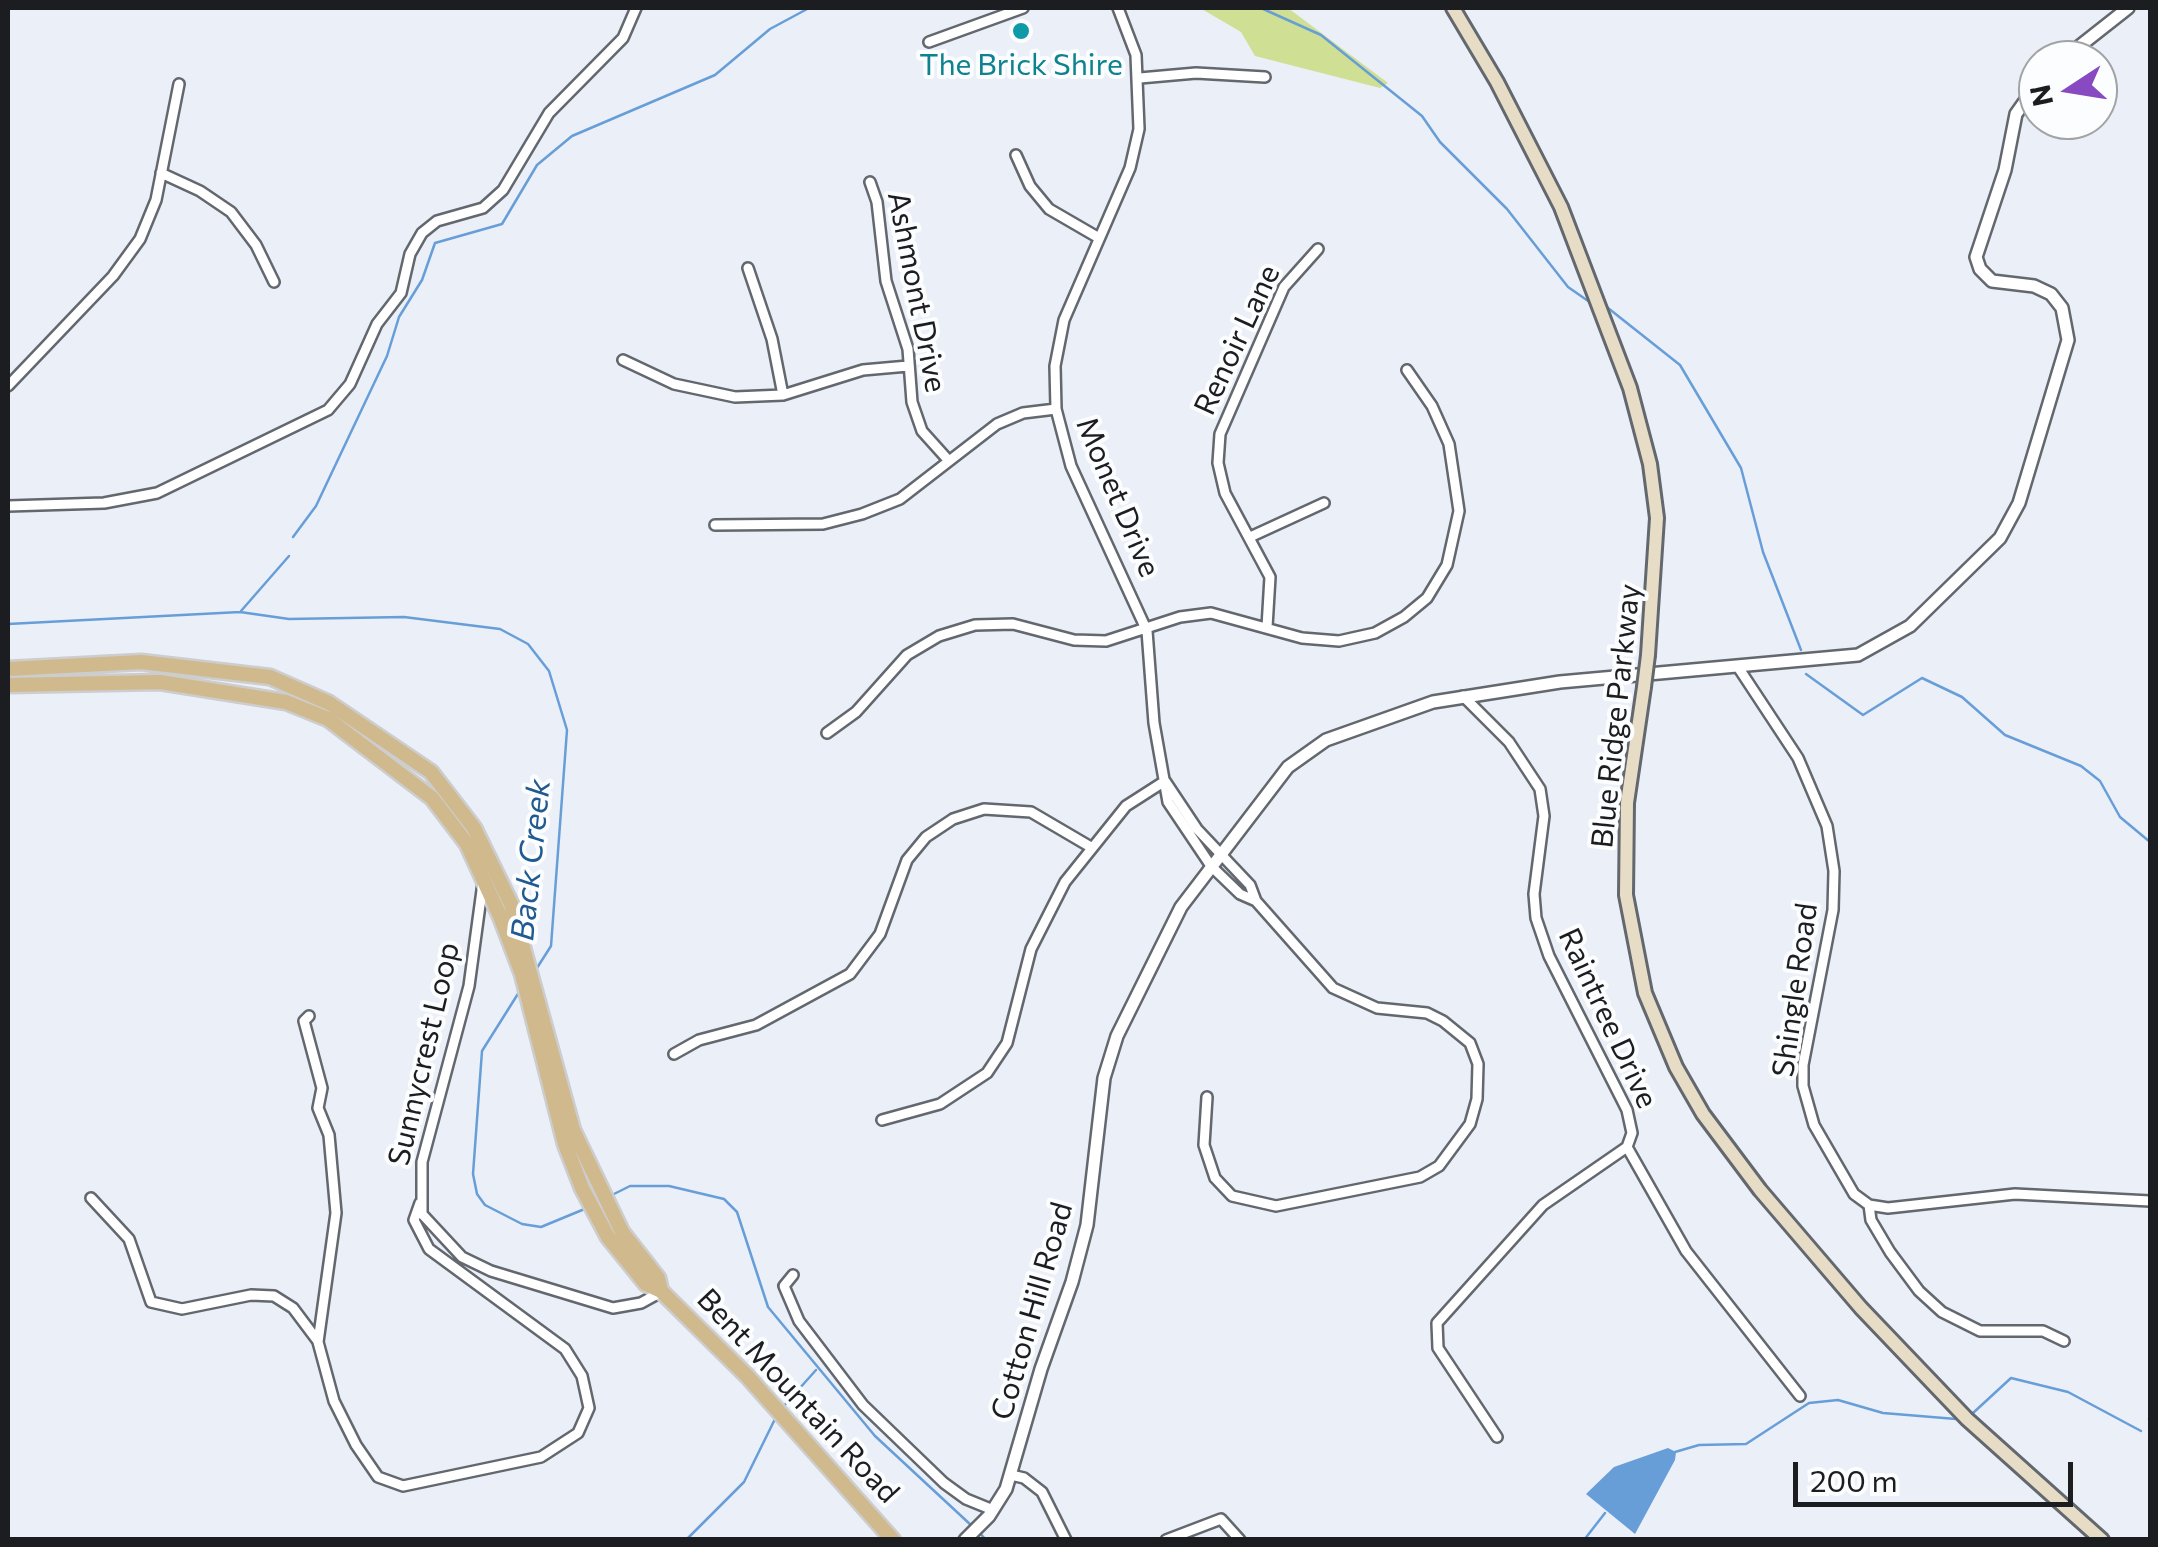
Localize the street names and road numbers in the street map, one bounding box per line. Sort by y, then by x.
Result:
street label: Ashmont Drive [880,189,954,395]
street label: Renoir Lane [1187,259,1287,421]
street label: Monet Drive [1068,412,1168,582]
street label: Blue Ridge Parkway [1584,582,1648,850]
street label: Shingle Road [1765,901,1825,1079]
street label: Raintree Drive [1551,922,1665,1114]
street label: Sunnycrest Loop [381,939,467,1169]
street label: Cotton Hill Road [984,1198,1080,1424]
street label: Bent Mountain Road [689,1281,907,1511]

